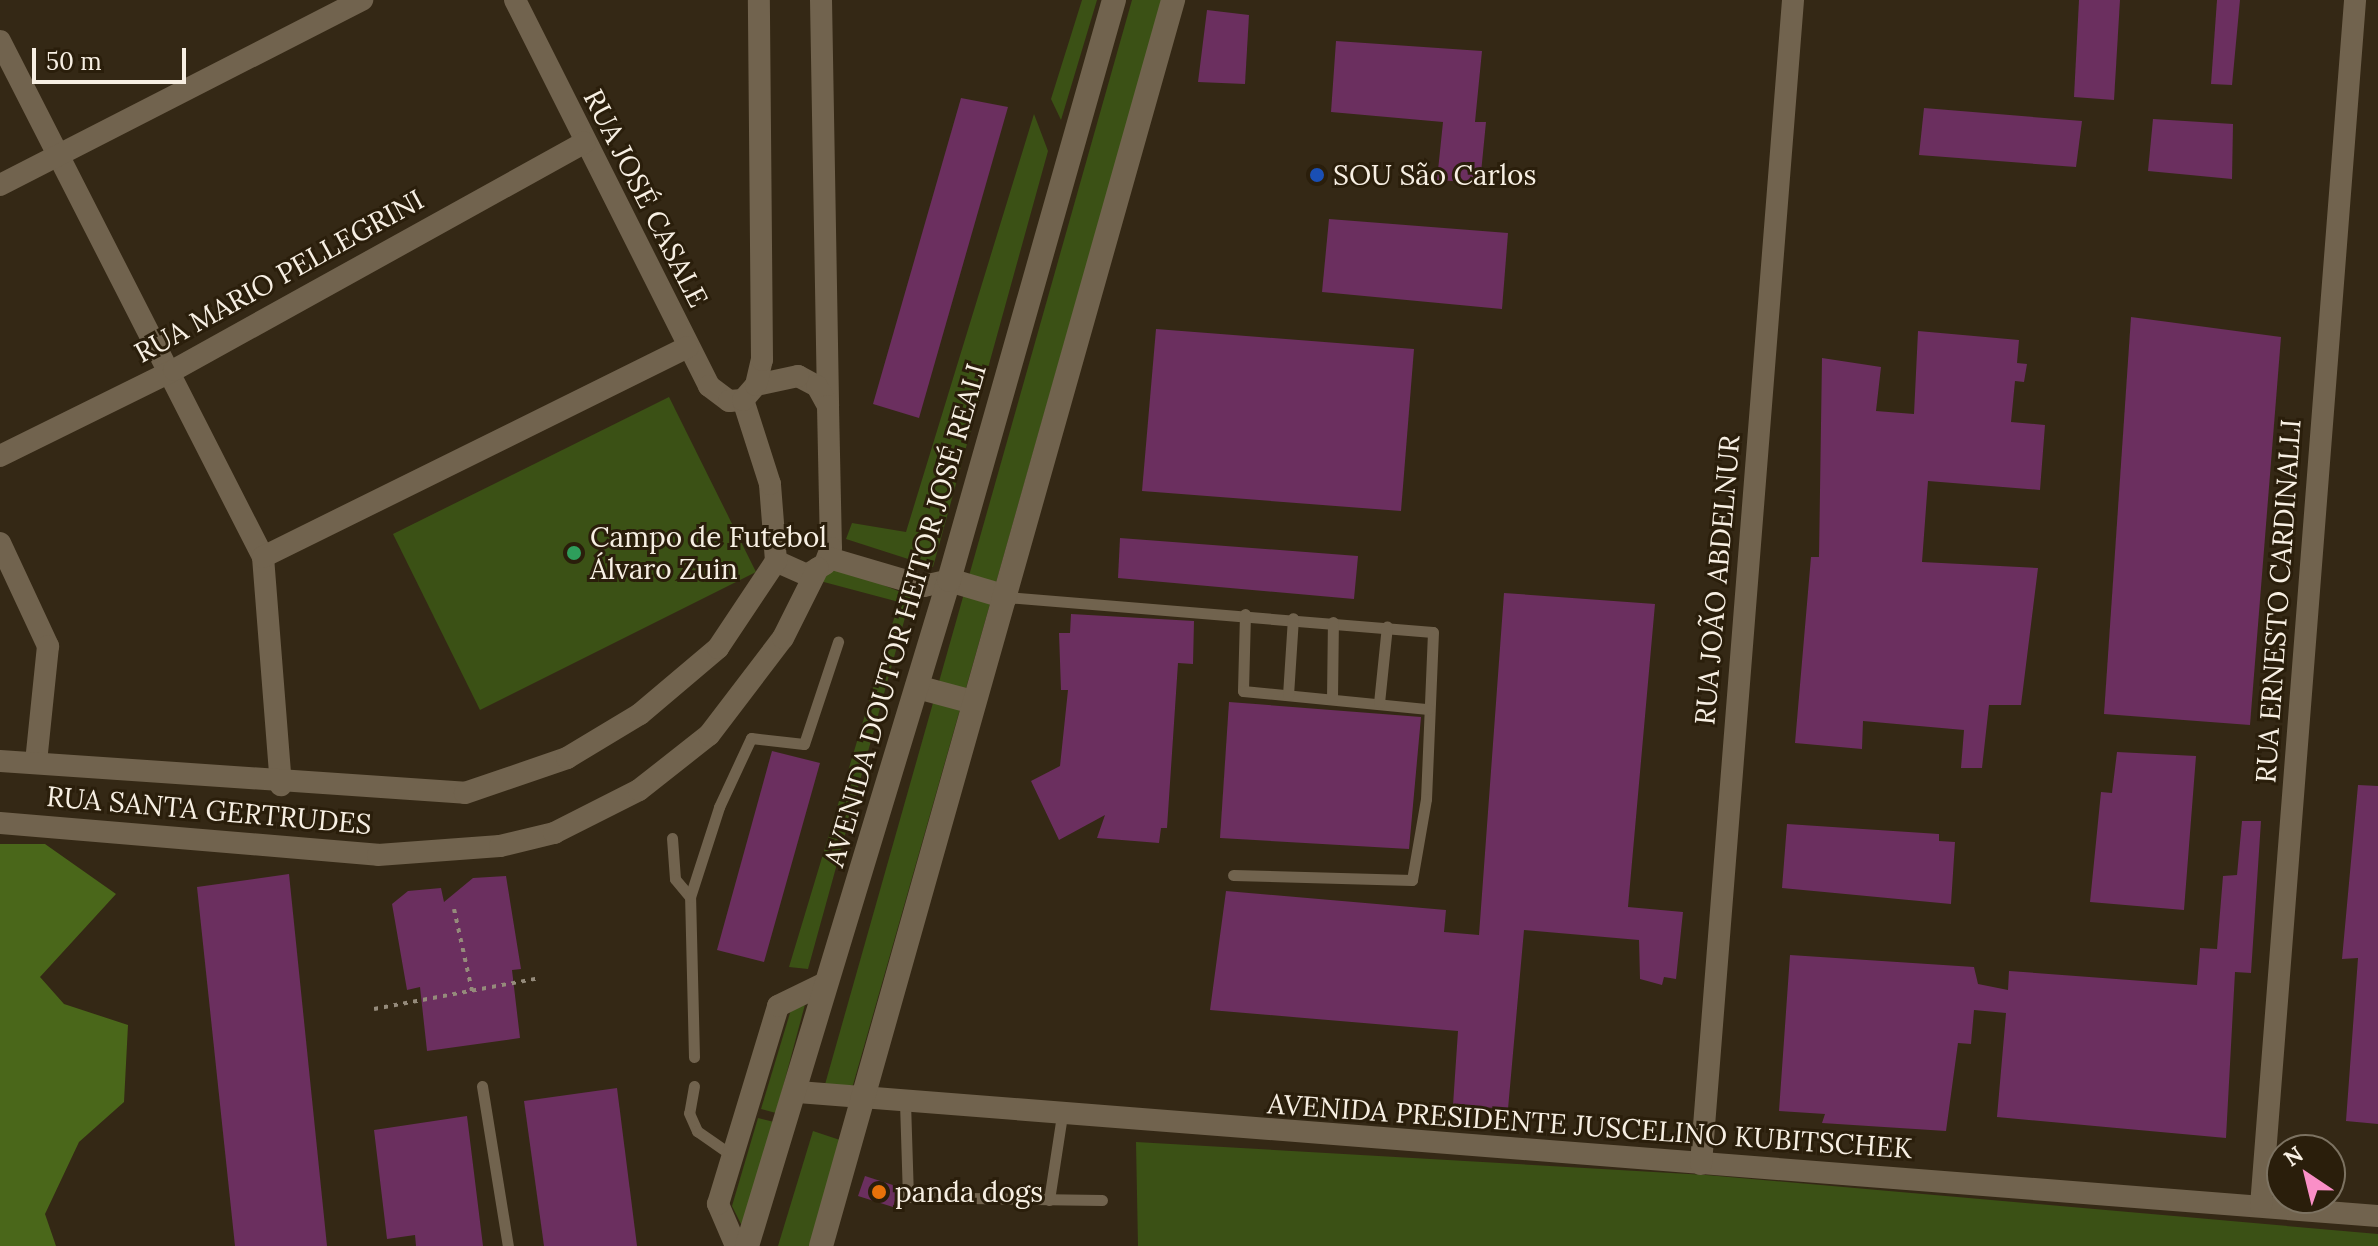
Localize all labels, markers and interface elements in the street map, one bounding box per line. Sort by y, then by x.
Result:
scale bar [36,32,190,82]
text: 50 m [46,46,102,77]
street label: RUA JOSÉ CASALE [577,84,715,312]
place label: SOU São Carlos [1333,158,1536,192]
marker: SOU São Carlos [1308,166,1326,184]
street label: RUA MARIO PELLEGRINI [129,182,429,370]
street label: AVENIDA DOUTOR HEITOR JOSÉ REALI [817,360,993,870]
street label: RUA ERNESTO CARDINALLI [2249,418,2307,784]
street label: RUA JOÃO ABDELNUR [1688,434,1746,726]
place label: Campo de Futebol Álvaro Zuin [590,520,827,586]
marker: Campo de Futebol Álvaro Zuin [565,544,583,562]
street label: RUA SANTA GERTRUDES [45,779,373,841]
street label: AVENIDA PRESIDENTE JUSCELINO KUBITSCHEK [1266,1087,1914,1165]
north arrow [2266,1134,2346,1214]
text: N [2278,1140,2308,1172]
place label: panda dogs [895,1175,1043,1209]
marker: panda dogs [870,1183,888,1201]

